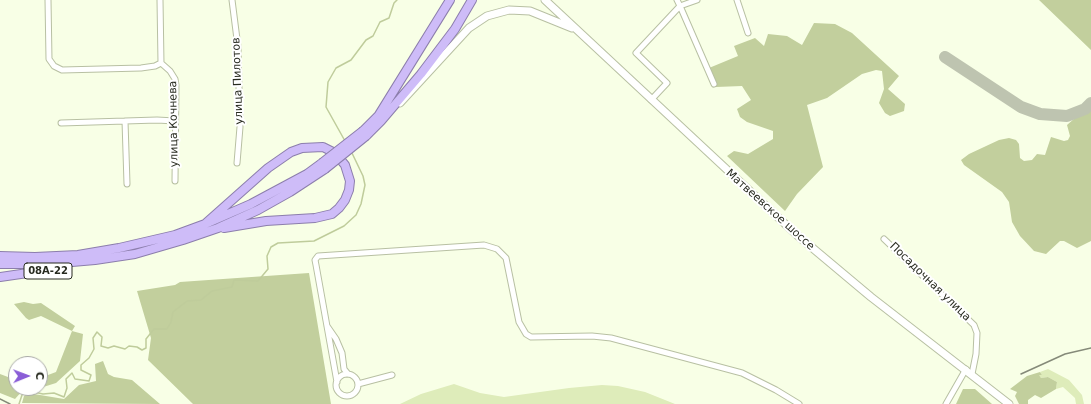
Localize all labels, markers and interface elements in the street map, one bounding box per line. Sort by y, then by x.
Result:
street label: улица Пилотов [230,37,246,125]
street label: улица Кочнева [167,81,181,167]
street label: Матвеевское шоссе [723,167,817,253]
street label: Посадочная улица [887,240,973,324]
road number: 08А-22 [24,263,72,279]
north arrow [8,356,48,396]
text: С [33,372,46,380]

